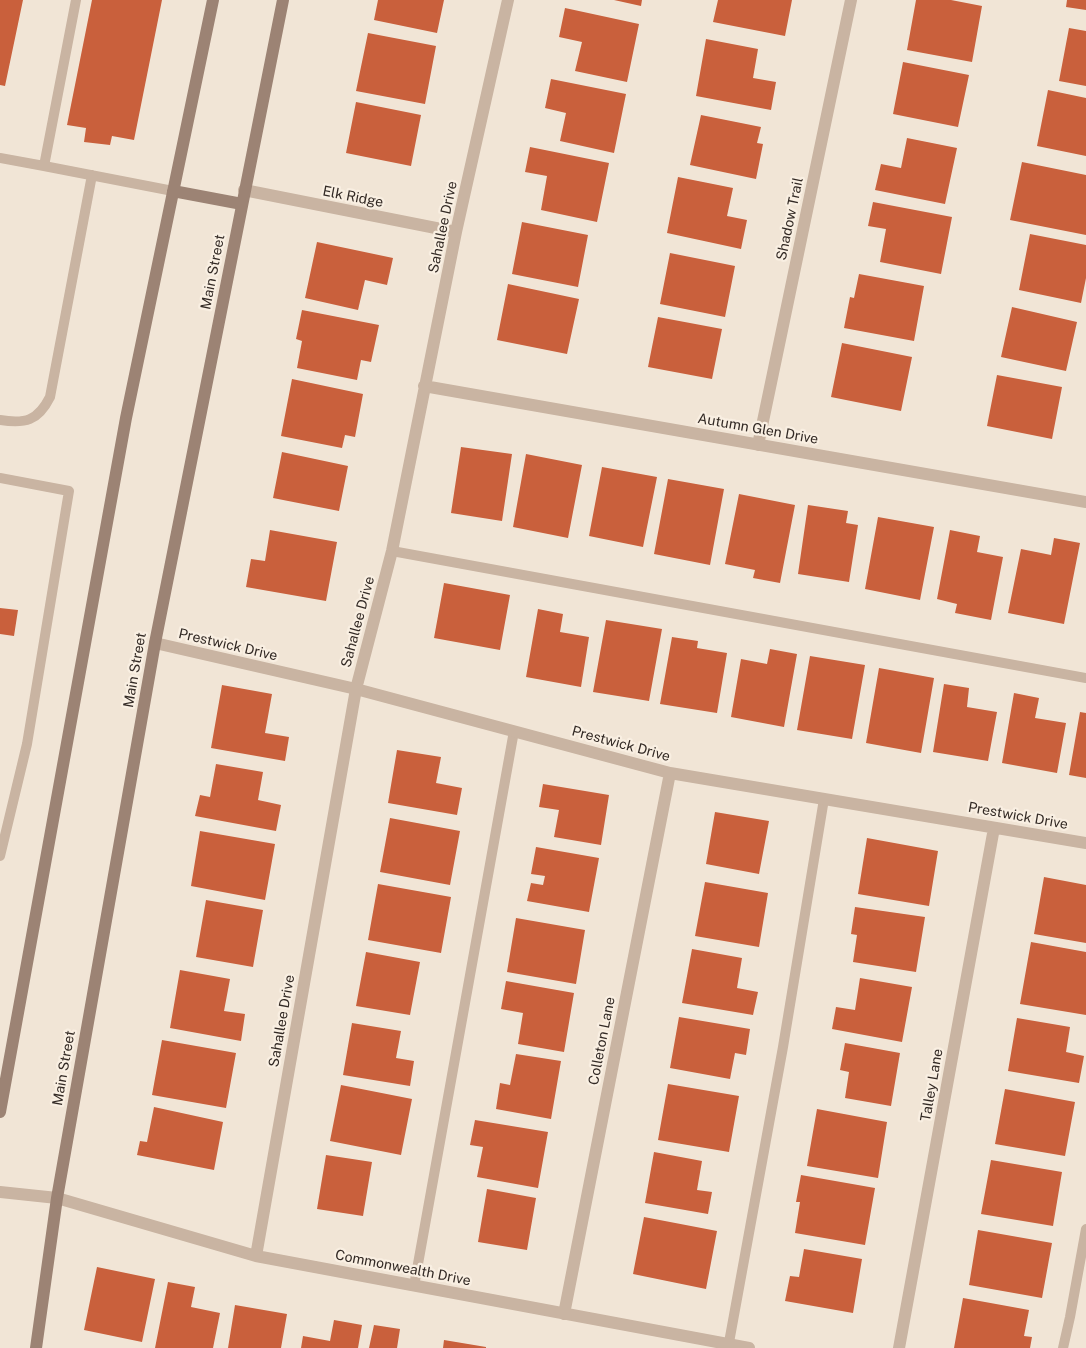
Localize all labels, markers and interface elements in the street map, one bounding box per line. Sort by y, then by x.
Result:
street label: Shadow Trail [773,176,807,262]
street label: Sahallee Drive [425,180,461,274]
street label: Elk Ridge [321,183,385,211]
street label: Main Street [198,233,228,311]
street label: Autumn Glen Drive [696,410,820,448]
street label: Sahallee Drive [338,575,378,669]
street label: Prestwick Drive [177,625,279,665]
street label: Main Street [120,631,150,709]
street label: Prestwick Drive [570,723,672,765]
street label: Prestwick Drive [967,799,1069,833]
street label: Sahallee Drive [266,973,298,1069]
street label: Colleton Lane [585,996,619,1086]
street label: Main Street [49,1029,79,1107]
street label: Talley Lane [917,1047,947,1123]
street label: Commonwealth Drive [334,1247,472,1289]

